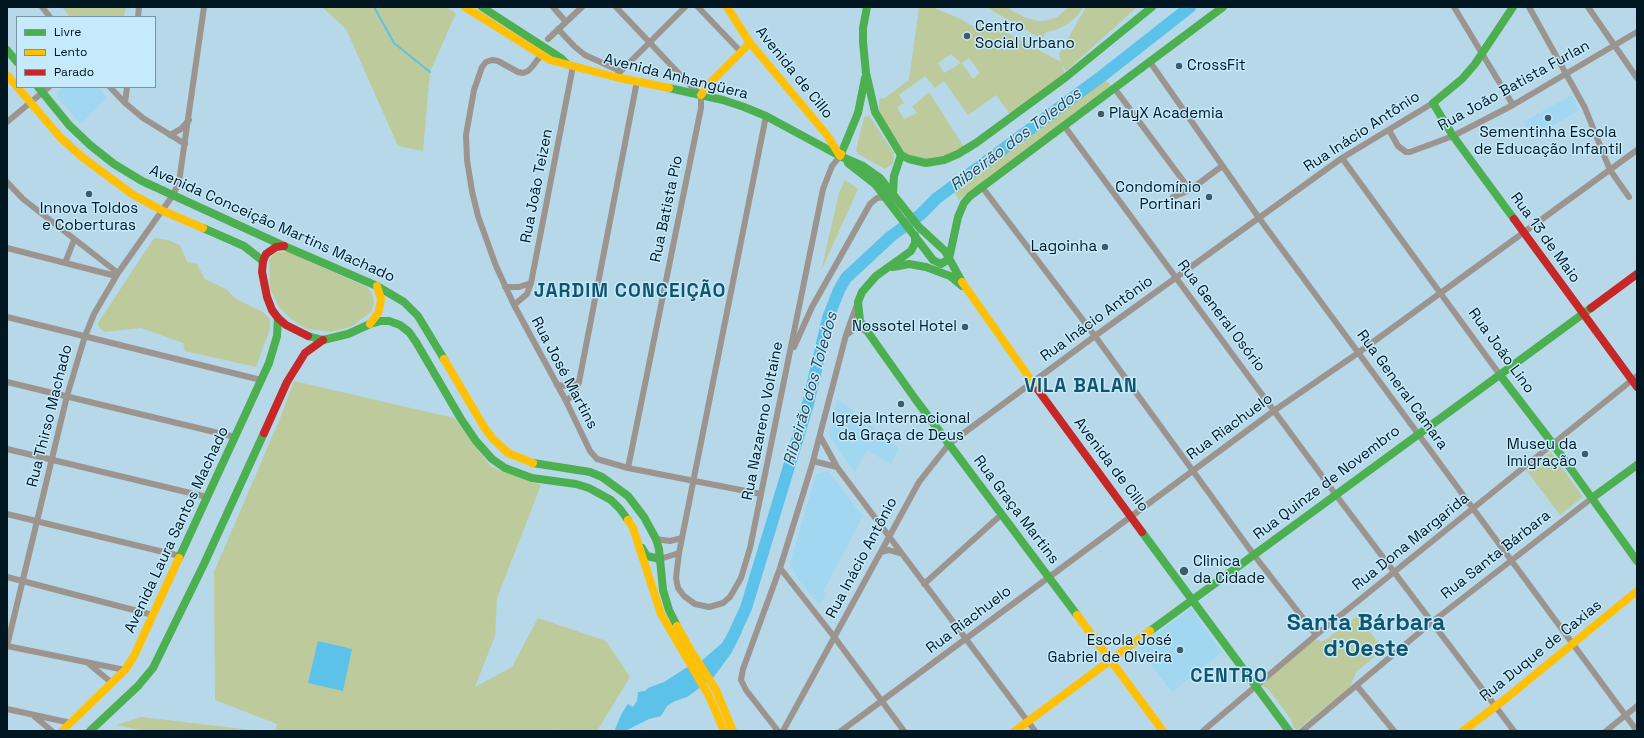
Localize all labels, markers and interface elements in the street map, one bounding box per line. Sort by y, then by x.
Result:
legend [16,16,156,88]
place label: Centro Social Urbano [975,18,1075,53]
street label: Avenida de Cillo [751,23,837,123]
text: Livre [54,24,81,40]
marker: Centro Social Urbano [962,31,972,41]
street label: Rua João Batista Furlan [1435,37,1593,135]
text: Lento [54,44,88,60]
street label: Avenida Anhangüera [602,50,750,104]
place label: CrossFit [1187,57,1246,75]
marker: CrossFit [1174,61,1184,71]
text: Parado [54,64,94,80]
water label: Ribeirão dos Toledos [947,85,1085,195]
street label: Rua Inácio Antônio [1301,88,1423,176]
place label: PlayX Academia [1109,105,1223,123]
marker: PlayX Academia [1096,109,1106,119]
marker: Sementinha Escola de Educação Infantil [1543,113,1553,123]
place label: Sementinha Escola de Educação Infantil [1474,124,1622,159]
street label: Rua João Teizen [517,127,557,245]
street label: Rua Batista Pio [647,154,687,264]
street label: Avenida Conceição Martins Machado [147,162,397,286]
place label: Condomínio Portinari [1115,179,1201,214]
marker: Innova Toldos e Coberturas [84,189,94,199]
street label: Rua 13 de Maio [1506,189,1584,287]
marker: Condomínio Portinari [1204,192,1214,202]
place label: Innova Toldos e Coberturas [40,200,138,235]
place label: Lagoinha [1031,238,1097,256]
marker: Lagoinha [1100,242,1110,252]
street label: Rua General Osório [1173,257,1269,375]
street label: Rua Inácio Antônio [1037,272,1157,366]
district label: JARDIM CONCEIÇÃO [534,281,726,303]
street label: Rua João Lino [1464,305,1538,397]
water label: Ribeirão dos Toledos [780,310,842,468]
street label: Rua José Martins [527,314,601,432]
place label: Nossotel Hotel [852,318,957,336]
marker: Nossotel Hotel [960,322,970,332]
street label: Rua General Câmara [1353,327,1451,453]
street label: Rua Nazareno Voltaine [739,340,787,502]
street label: Rua Thirso Machado [24,343,76,489]
district label: VILA BALAN [1024,376,1138,398]
street label: Rua Riachuelo [1184,390,1276,464]
marker: Igreja Internacional da Graça de Deus [896,399,906,409]
place label: Igreja Internacional da Graça de Deus [832,410,970,445]
street label: Avenida de Cillo [1070,414,1152,516]
street label: Rua Quinze de Novembro [1250,422,1404,544]
street label: Avenida Laura Santos Machado [121,424,233,636]
place label: Museu da Imigração [1507,436,1577,471]
marker: Museu da Imigração [1580,449,1590,459]
street label: Rua Graça Martins [969,452,1063,568]
street label: Rua Dona Margarida [1349,489,1473,595]
street label: Rua Inácio Antônio [822,494,902,622]
street label: Rua Santa Bárbara [1438,507,1554,603]
place label: Clinica da Cidade [1193,553,1265,588]
marker: Clinica da Cidade [1178,565,1190,577]
street label: Rua Riachuelo [923,582,1015,658]
street label: Rua Duque de Caxias [1476,596,1606,706]
district label: Santa Bárbara d'Oeste [1287,610,1445,664]
place label: Escola José Gabriel de Olveira [1048,632,1172,667]
marker: Escola José Gabriel de Olveira [1175,645,1185,655]
district label: CENTRO [1190,666,1268,688]

